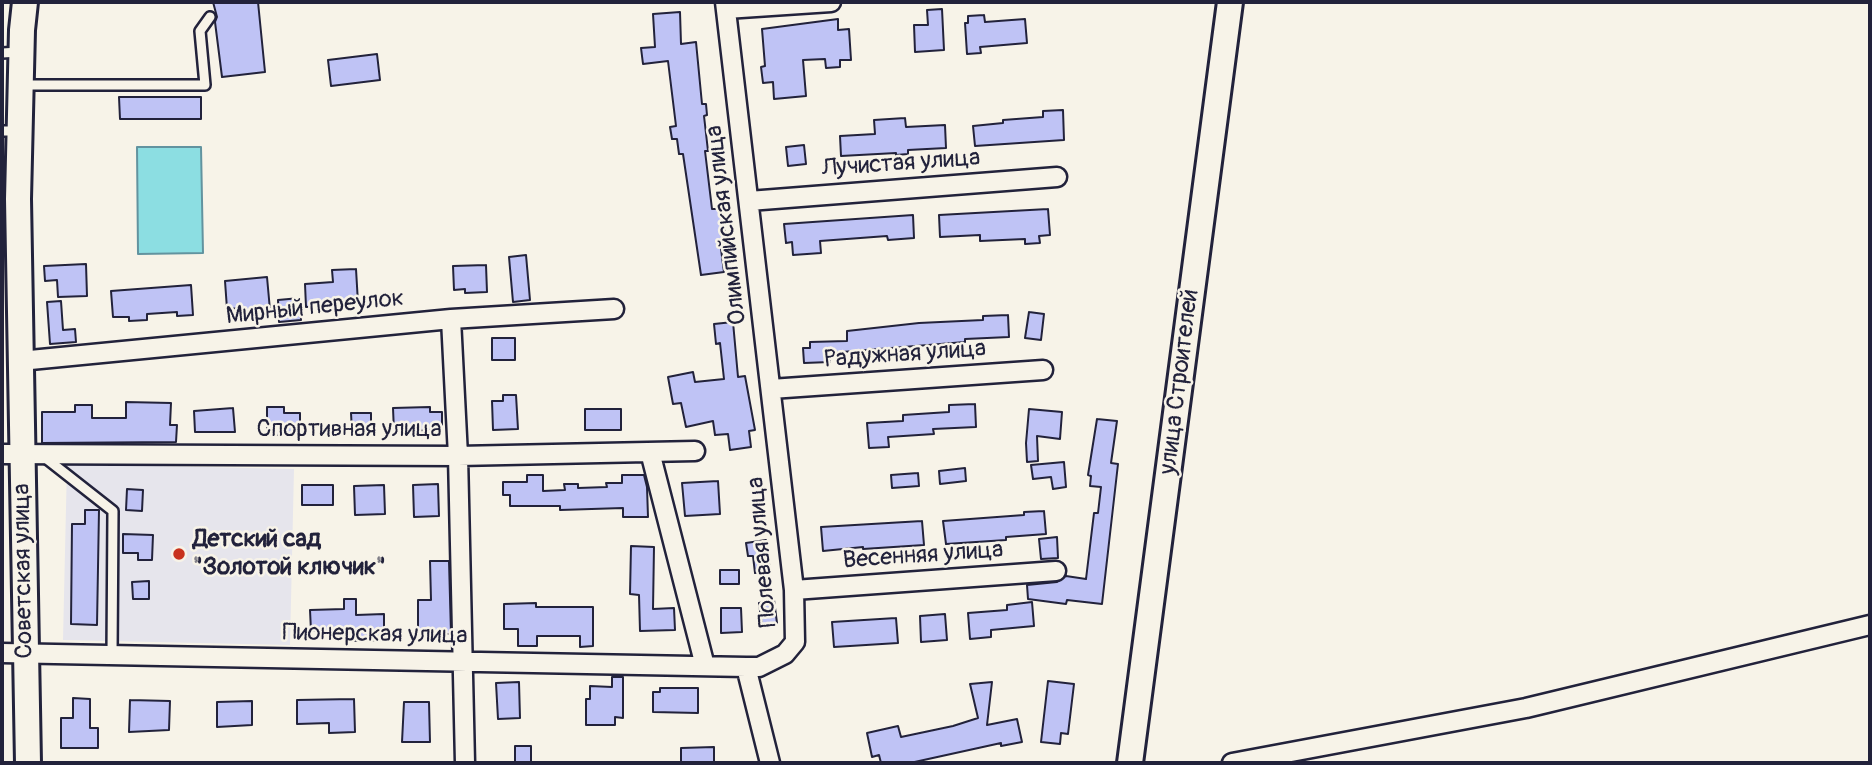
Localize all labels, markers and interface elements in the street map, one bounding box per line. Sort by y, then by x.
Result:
street label: Олимпийская улица [700,124,754,326]
street label: Лучистая улица [821,144,981,184]
street label: Мирный переулок [225,284,405,332]
street label: улица Строителей [1154,288,1206,476]
street label: Радужная улица [823,335,987,375]
street label: Спортивная улица [256,416,442,444]
street label: Полевая улица [742,476,784,628]
street label: Советская улица [8,483,40,659]
place label: Детский сад "Золотой ключик" [193,526,386,582]
street label: Весенняя улица [842,536,1004,576]
marker: Детский сад "Золотой ключик" [171,546,187,562]
street label: Пионерская улица [282,619,468,651]

